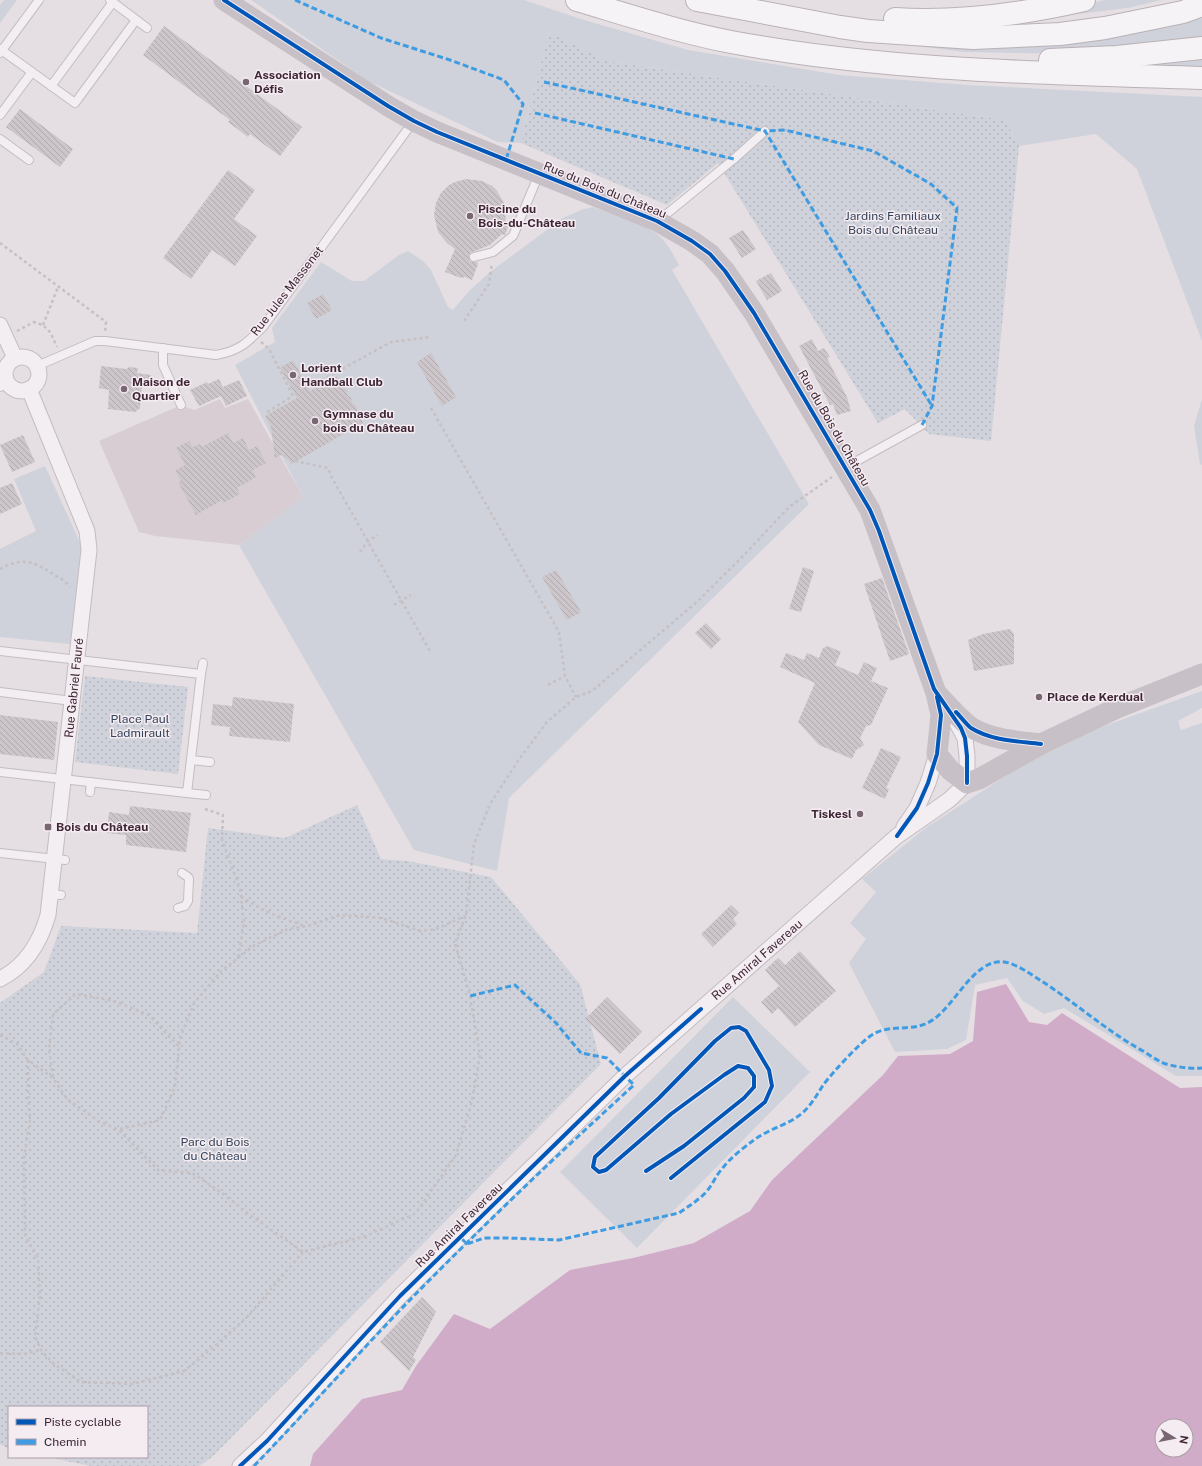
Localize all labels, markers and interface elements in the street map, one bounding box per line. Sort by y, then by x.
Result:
place label: Association Défis [254,68,321,96]
marker: Association Défis [241,77,251,87]
street label: Rue du Bois du Château [541,159,669,221]
place label: Piscine du Bois-du-Château [478,202,575,230]
park label: Jardins Familiaux Bois du Château [845,209,941,237]
marker: Piscine du Bois-du-Château [465,211,475,221]
street label: Rue Jules Massenet [248,243,326,338]
place label: Lorient Handball Club [301,361,383,389]
street label: Rue du Bois du Château [795,368,873,488]
marker: Lorient Handball Club [288,370,298,380]
place label: Maison de Quartier [132,375,190,403]
marker: Maison de Quartier [119,384,129,394]
place label: Gymnase du bois du Château [323,407,414,435]
marker: Gymnase du bois du Château [310,416,320,426]
street label: Rue Gabriel Fauré [62,637,86,739]
place label: Place de Kerdual [1047,690,1144,704]
marker: Place de Kerdual [1034,692,1044,702]
park label: Place Paul Ladmirault [110,712,170,740]
place label: Tiskesl [811,807,852,821]
marker: Tiskesl [855,809,865,819]
place label: Bois du Château [56,820,148,834]
marker: Bois du Château [43,822,53,832]
street label: Rue Amiral Favereau [709,917,805,1003]
park label: Parc du Bois du Château [181,1135,249,1163]
street label: Rue Amiral Favereau [413,1180,505,1270]
legend [8,1406,148,1458]
text: Piste cyclable [44,1415,121,1429]
north arrow [1154,1418,1194,1458]
text: N [1177,1434,1191,1445]
text: Chemin [44,1435,86,1449]

